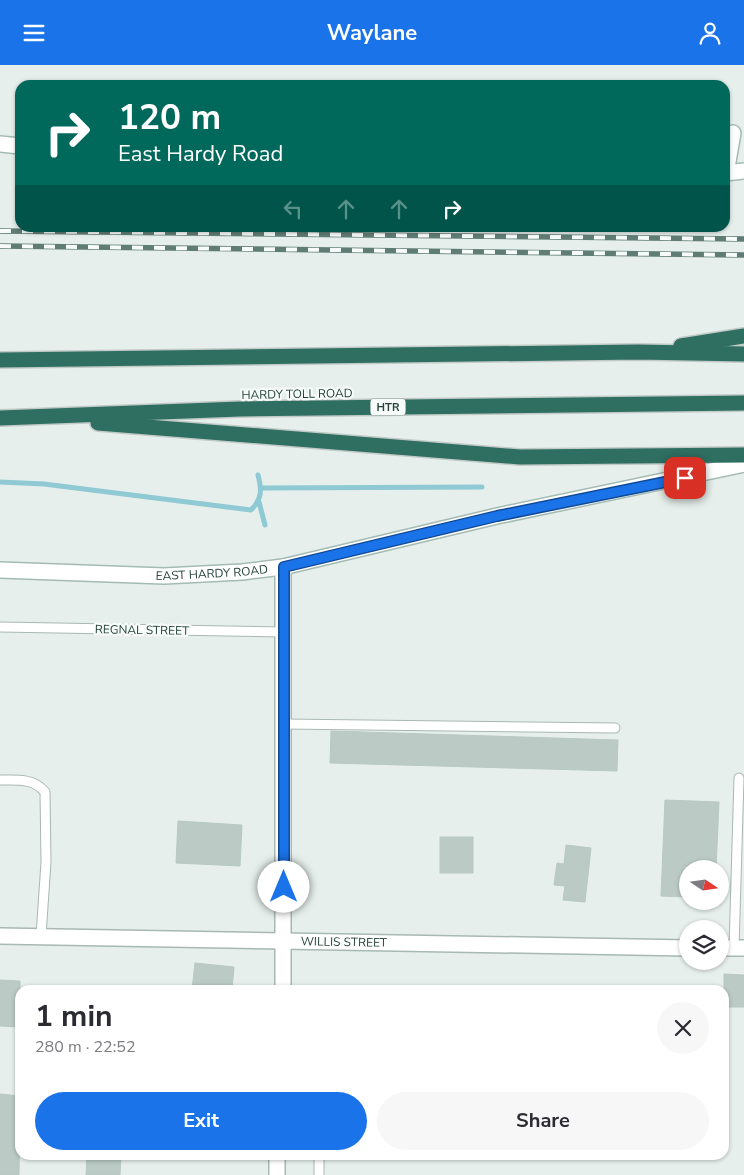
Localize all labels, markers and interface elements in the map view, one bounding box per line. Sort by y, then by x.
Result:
text: Waylane [327,18,417,48]
icon: menu [20,19,48,47]
icon: person [696,19,724,47]
text: 120 m [118,94,221,141]
icon: right [35,100,100,165]
text: East Hardy Road [118,139,283,169]
icon: left [279,195,307,223]
icon: ahead [332,195,360,223]
icon: ahead [385,195,413,223]
icon: right [438,195,466,223]
street label: HARDY TOLL ROAD [241,385,353,403]
road number: HTR [370,399,406,416]
pin [664,457,706,499]
icon: arrive [671,464,699,492]
street label: EAST HARDY ROAD [155,561,269,584]
street label: REGNAL STREET [95,621,190,639]
position arrow [257,860,309,912]
north arrow [679,860,729,910]
map controls [679,860,729,970]
button: layers [679,920,729,970]
street label: WILLIS STREET [301,933,388,951]
text: 1 min [35,996,113,1037]
button: close [657,1002,709,1054]
text: 280 m · 22:52 [35,1036,136,1058]
button: Exit [35,1092,367,1150]
button: Share [377,1092,709,1150]

